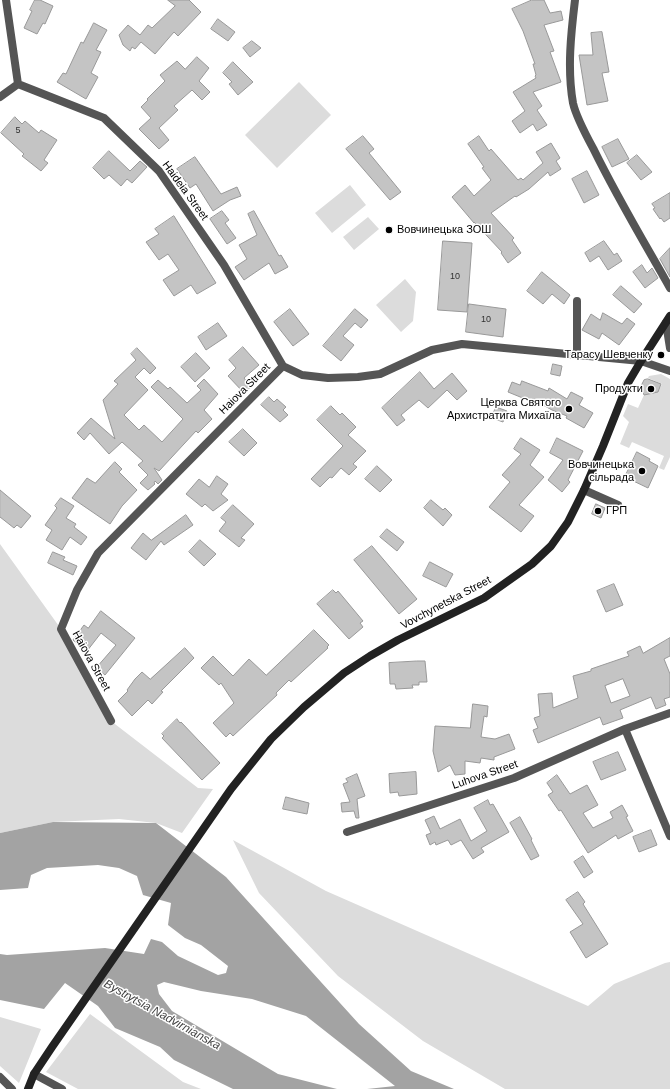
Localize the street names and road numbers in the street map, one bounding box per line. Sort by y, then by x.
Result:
street label: Haideia Street [159,159,211,223]
street label: Haiova Street [217,361,273,417]
street label: Vovchynetska Street [399,574,493,632]
street label: Haiova Street [69,629,113,693]
street label: Luhova Street [450,758,520,792]

